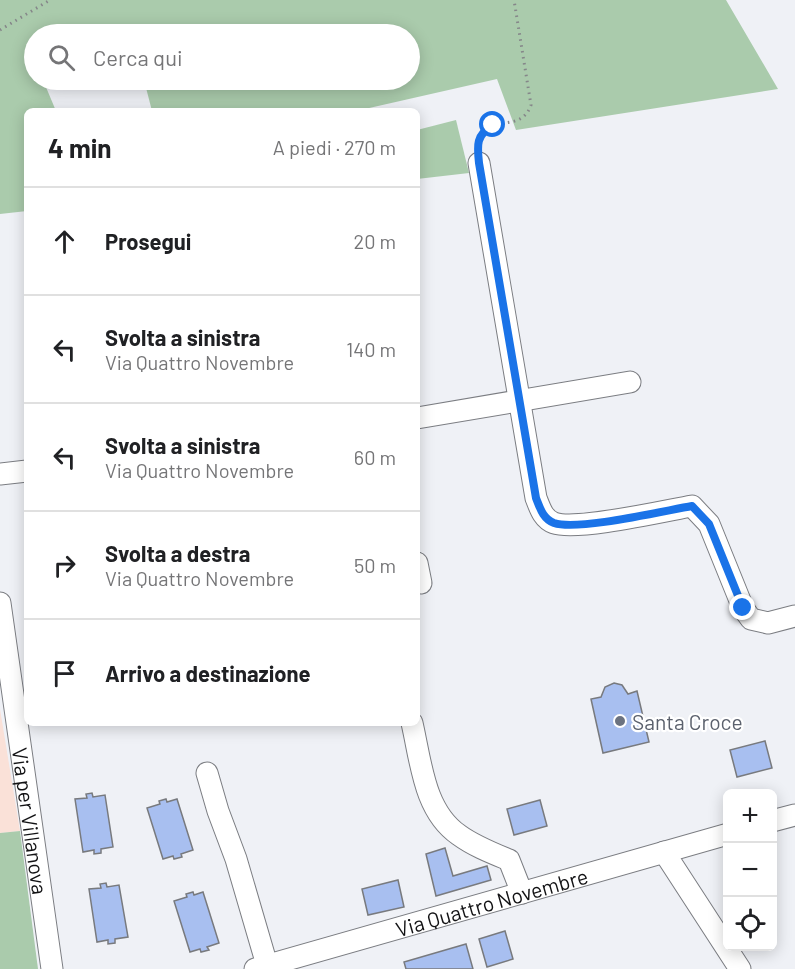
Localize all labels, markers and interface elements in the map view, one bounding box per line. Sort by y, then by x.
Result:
search box [24,24,420,90]
icon: search [45,41,78,74]
text: Cerca qui [93,44,183,70]
route start [479,111,505,137]
text: 4 min [48,132,112,163]
text: A piedi · 270 m [273,135,396,159]
icon: ahead [48,225,81,258]
text: Prosegui [105,228,191,254]
text: 20 m [353,229,396,253]
text: Svolta a sinistra [105,324,260,350]
icon: left [48,333,81,366]
text: 140 m [346,337,396,361]
text: Via Quattro Novembre [105,350,294,374]
text: Svolta a sinistra [105,432,260,458]
icon: left [48,441,81,474]
text: 60 m [354,445,396,469]
text: Via Quattro Novembre [105,458,294,482]
text: Svolta a destra [105,540,250,566]
icon: right [48,549,81,582]
text: 50 m [354,553,396,577]
text: Via Quattro Novembre [105,566,294,590]
route end [729,594,755,620]
icon: arrive [48,657,81,690]
text: Arrivo a destinazione [105,660,311,686]
place label: Santa Croce [632,709,743,734]
marker: Santa Croce [613,714,627,728]
street label: Via per Villanova [8,746,54,896]
map controls [723,789,777,951]
button: + [723,789,777,843]
button: − [723,843,777,897]
street label: Via Quattro Novembre [393,862,591,941]
button: locate [723,897,777,951]

